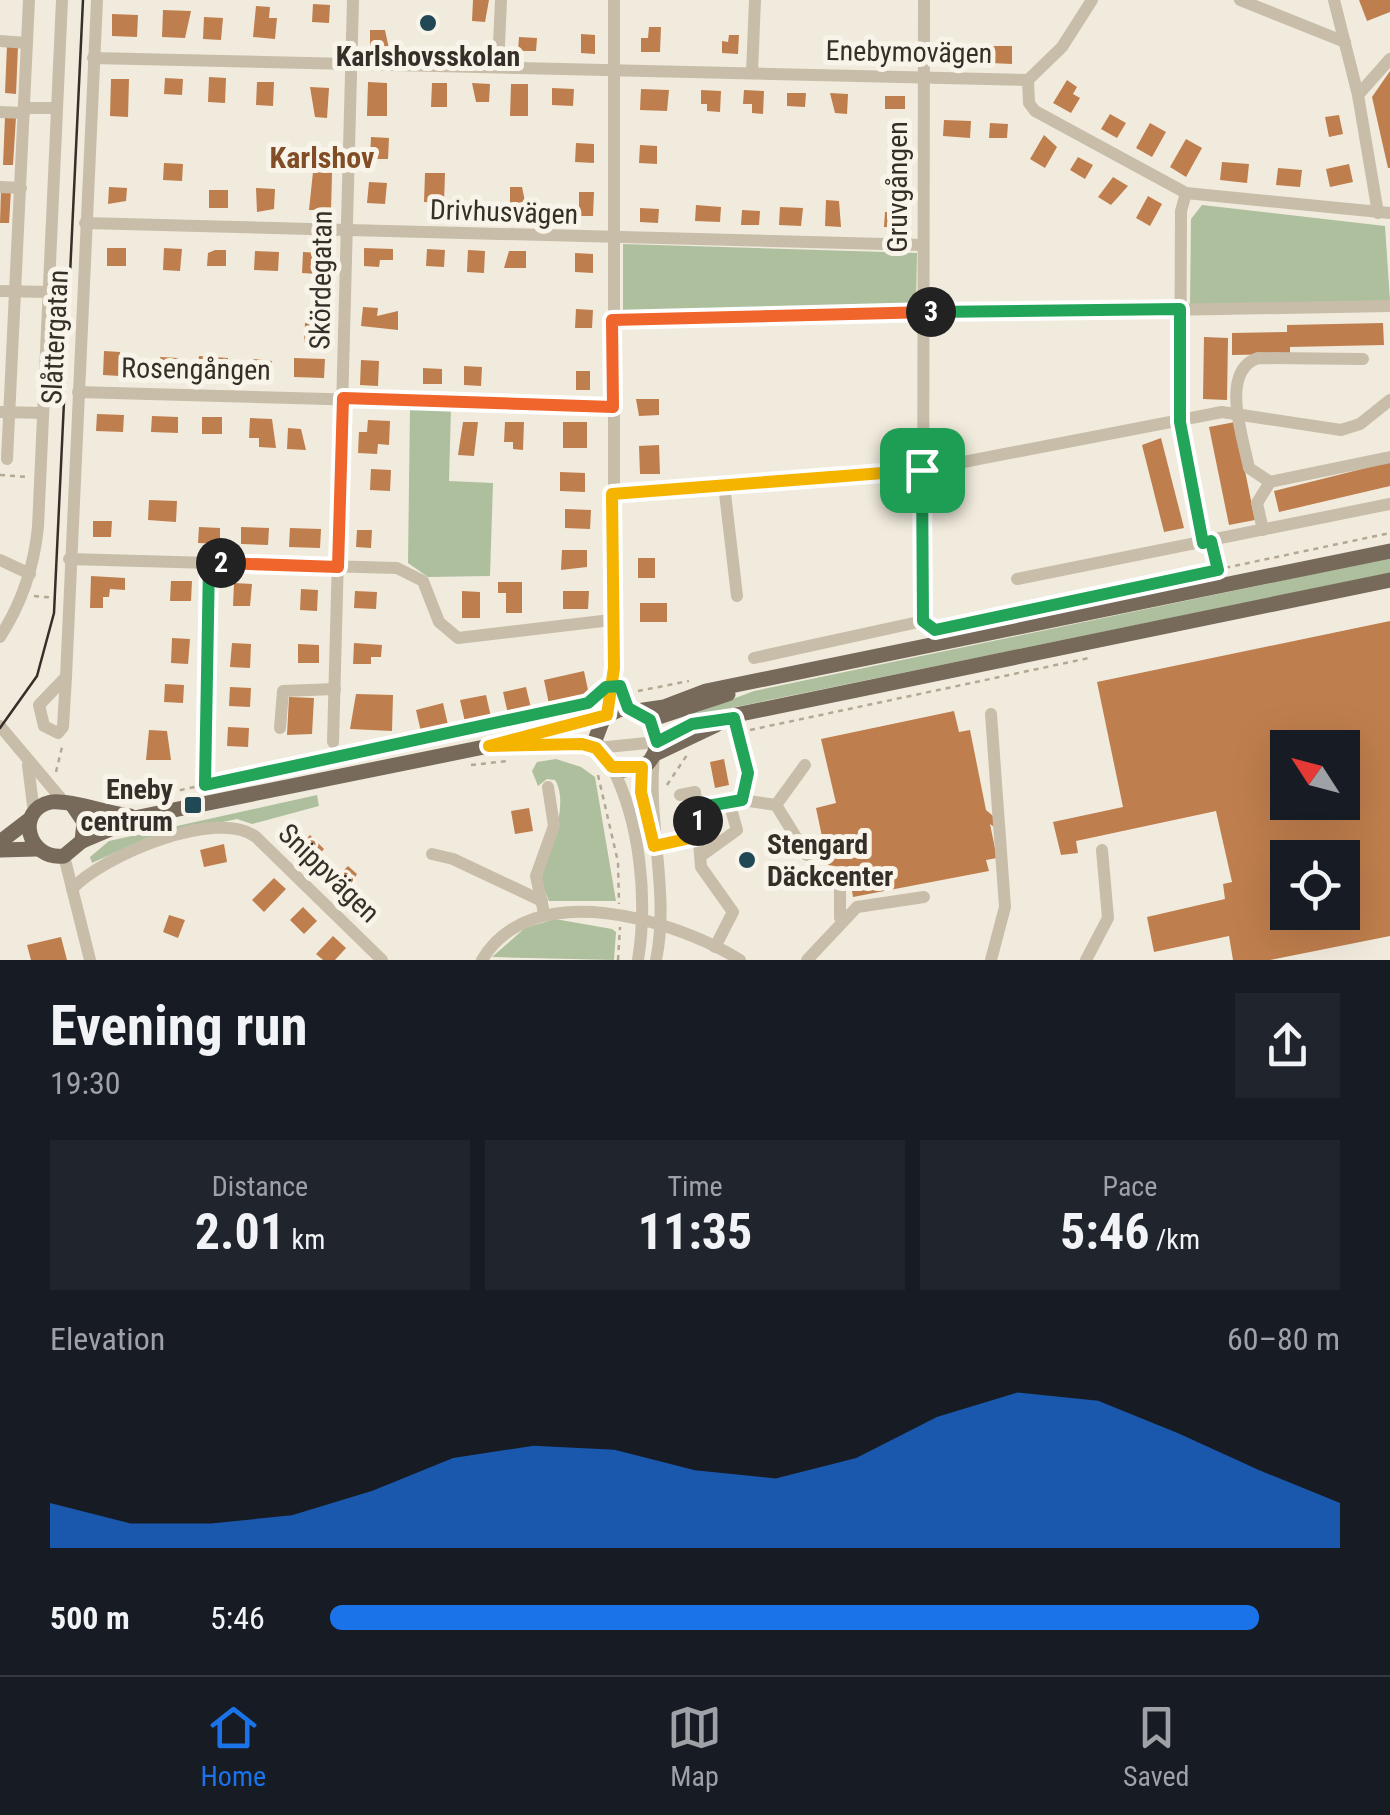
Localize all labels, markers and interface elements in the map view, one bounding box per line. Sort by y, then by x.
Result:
marker: Karlshovsskolan [417,12,439,34]
street label: Enebymovägen [825,34,993,70]
place label: Karlshovsskolan [336,40,520,73]
street label: Gruvgången [881,121,914,253]
district label: Karlshov [270,140,375,175]
street label: Drivhusvägen [429,193,579,231]
street label: Skördegatan [303,210,339,350]
street label: Slåttergatan [35,269,75,405]
pin: 3 [906,287,956,337]
text: 3 [924,295,938,328]
street label: Rosengången [121,351,271,387]
pin [880,428,965,513]
icon: arrive [895,443,950,498]
pin: 2 [196,538,246,588]
text: 2 [214,546,228,579]
north arrow [1270,730,1360,820]
map controls [1270,730,1360,930]
place label: Eneby centrum [81,773,174,838]
marker: Eneby centrum [182,794,204,816]
pin: 1 [673,796,723,846]
text: 1 [691,804,705,837]
street label: Snippvägen [272,817,386,929]
place label: Stengard Däckcenter [767,828,893,893]
button: locate [1270,840,1360,930]
marker: Stengard Däckcenter [736,849,758,871]
button: share [1235,993,1340,1098]
text: Evening run [50,994,308,1058]
text: 19:30 [50,1064,121,1102]
text: Distance [212,1170,308,1203]
text: Time [667,1170,723,1203]
text: Pace [1103,1170,1157,1203]
text: 2.01 [195,1203,285,1261]
text: 11:35 [638,1203,752,1261]
text: 5:46 [1060,1203,1149,1261]
text: km [285,1223,325,1256]
text: /km [1149,1223,1200,1256]
text: Elevation [50,1320,165,1358]
text: 60–80 m [1227,1320,1340,1358]
text: 500 m [50,1599,130,1637]
text: 5:46 [210,1599,265,1637]
tab: Home [200,1700,266,1793]
tab: Map [667,1700,722,1793]
tab: Saved [1123,1700,1190,1793]

